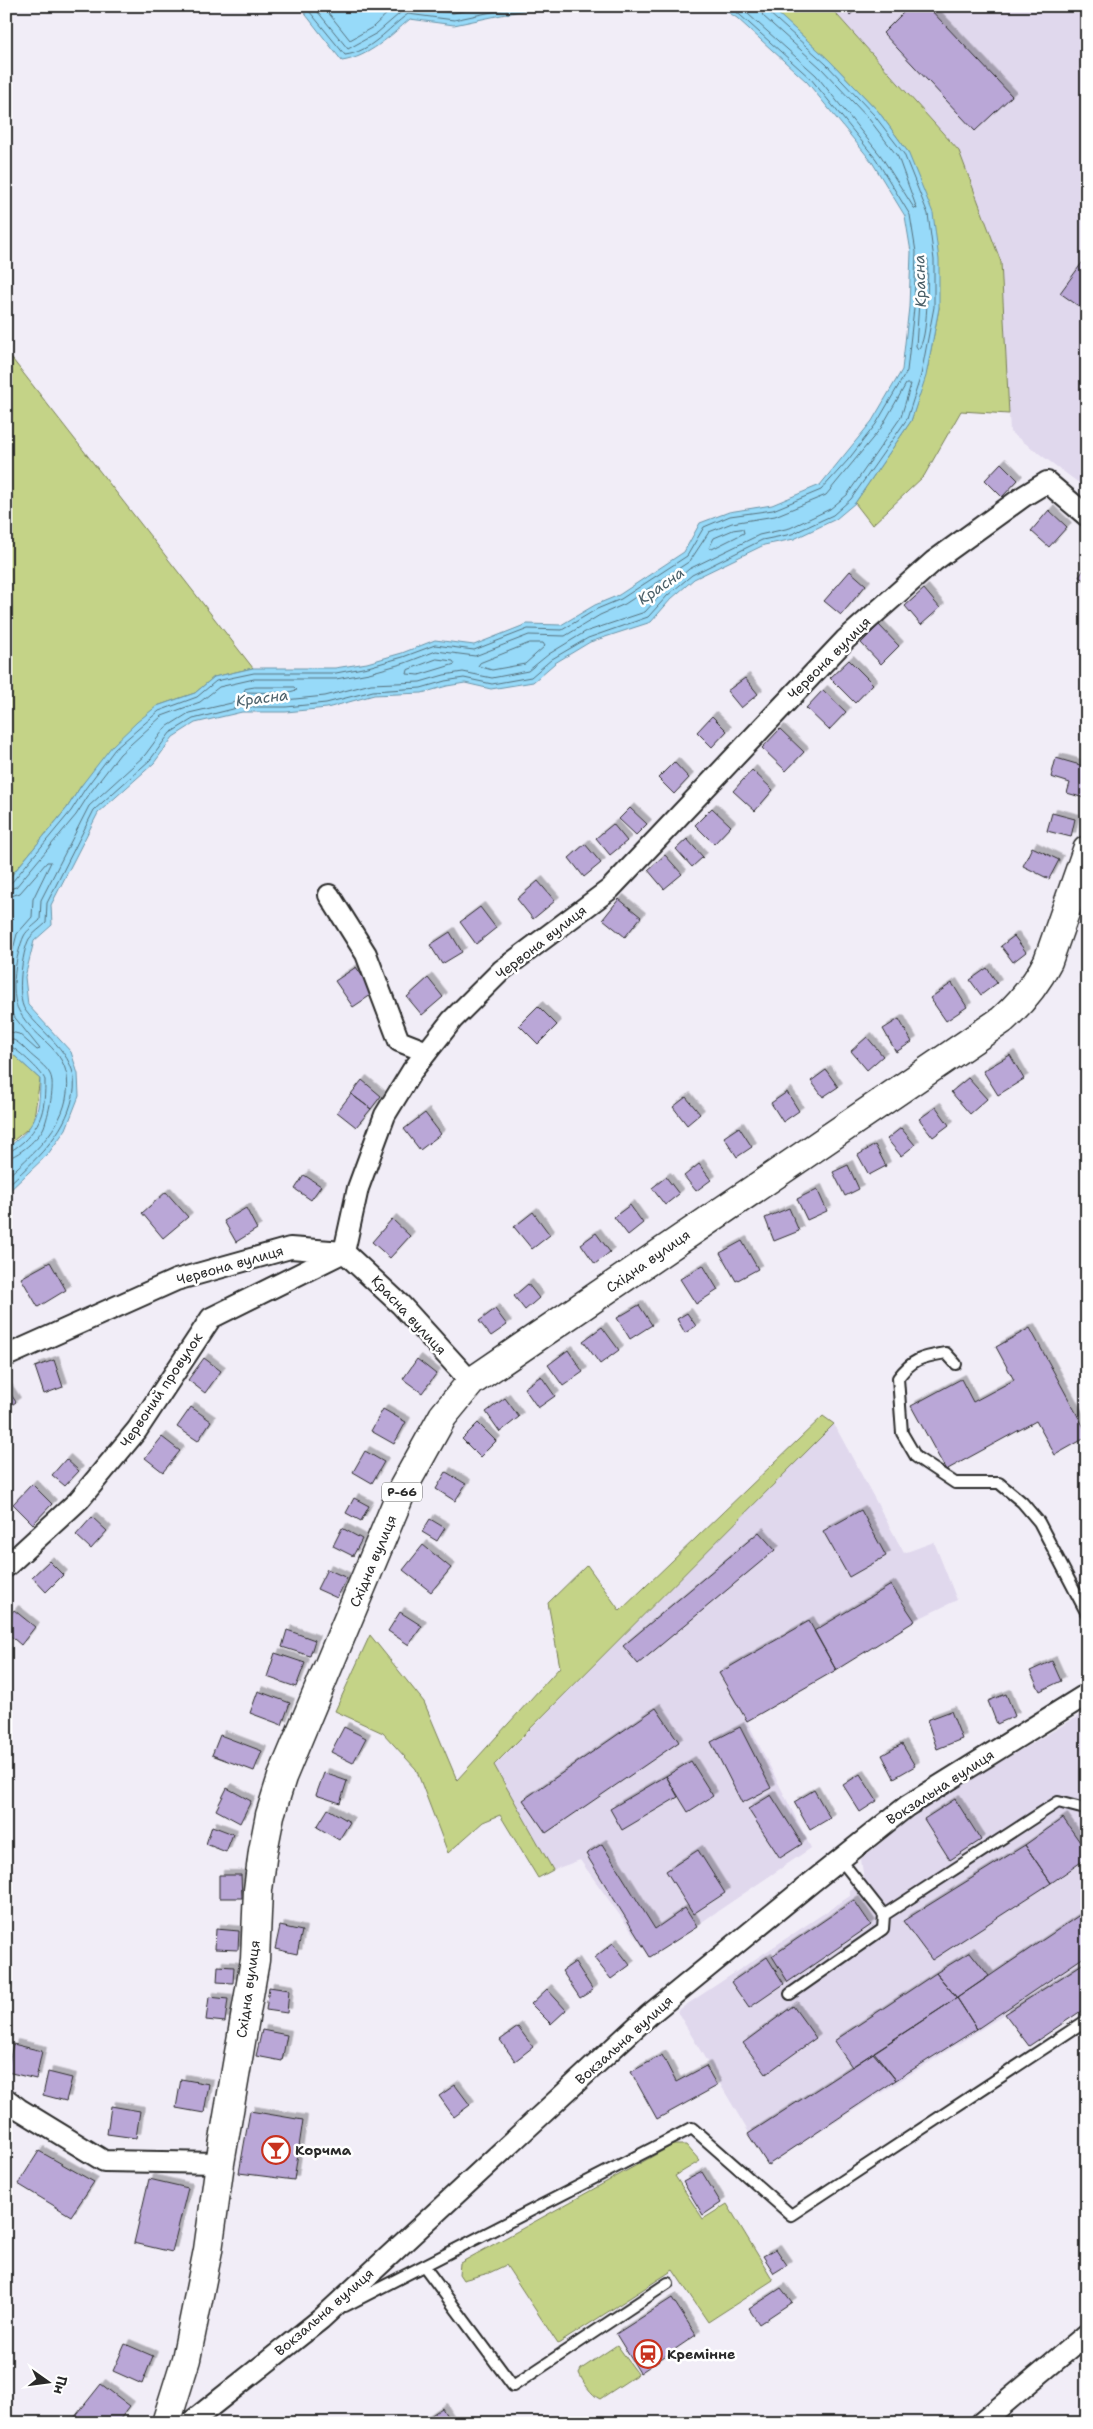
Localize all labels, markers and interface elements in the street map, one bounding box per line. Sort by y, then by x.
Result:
water label: Красна [909,254,931,308]
water label: Красна [634,563,688,609]
street label: Червона вулиця [784,613,874,703]
water label: Красна [235,685,289,711]
street label: Червона вулиця [492,901,590,983]
street label: Східна вулиця [603,1225,693,1297]
street label: Червона вулиця [174,1241,286,1289]
street label: Красна вулиця [368,1271,450,1359]
street label: Червоний провулок [116,1329,206,1451]
road number: Р-66 [382,1482,422,1501]
street label: Східна вулиця [345,1512,401,1610]
street label: Вокзальна вулиця [883,1745,997,1829]
street label: Східна вулиця [232,1939,264,2039]
street label: Вокзальна вулиця [571,1991,677,2089]
bar icon: Корчма [261,2135,291,2165]
place label: Корчма [295,2141,352,2159]
street label: Вокзальна вулиця [271,2264,377,2360]
station icon: Кремінне [633,2339,663,2369]
place label: Кремінне [667,2345,735,2363]
north arrow [22,2356,72,2406]
text: Пн [50,2374,72,2396]

